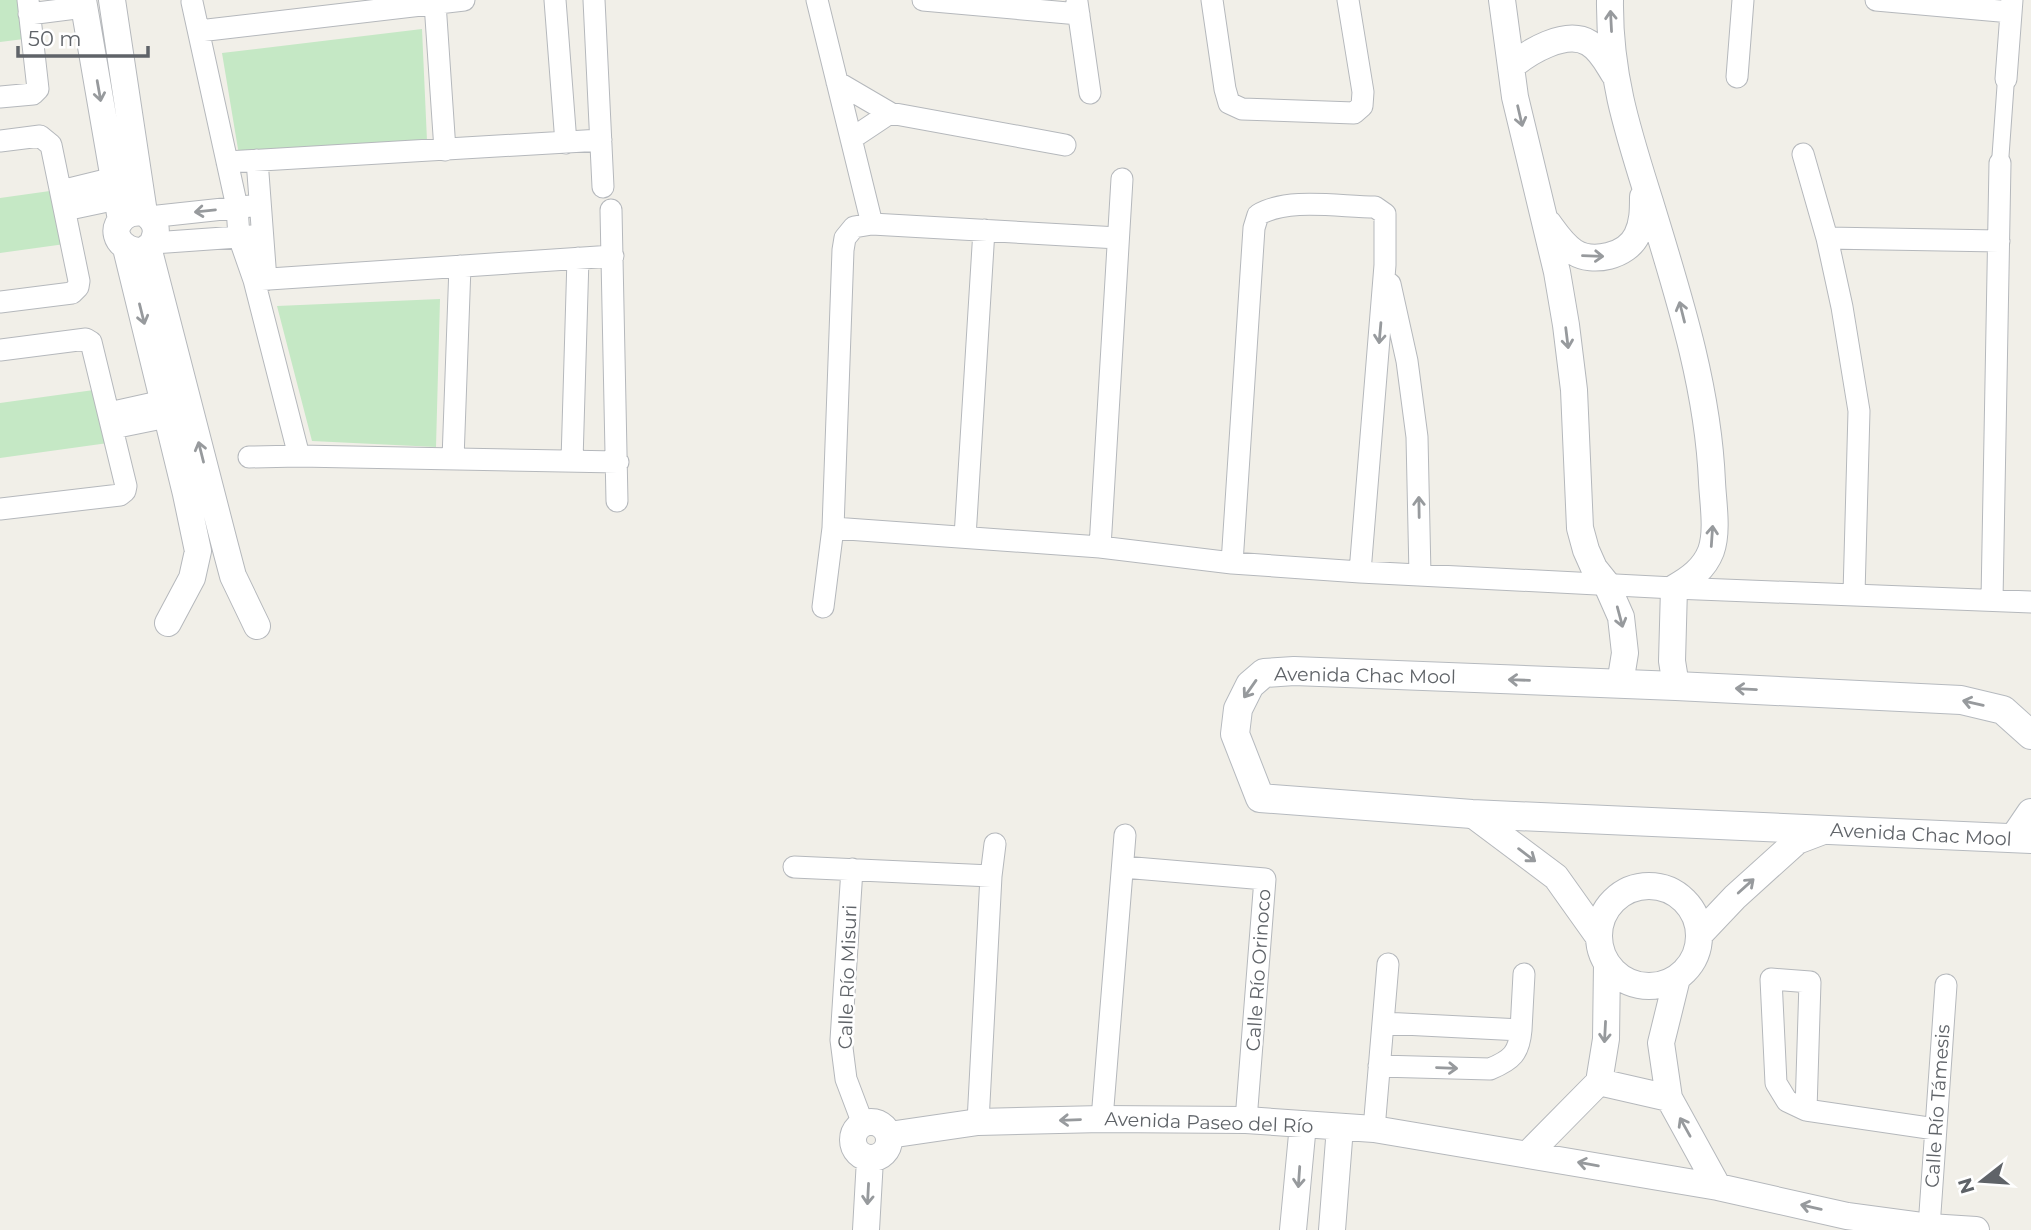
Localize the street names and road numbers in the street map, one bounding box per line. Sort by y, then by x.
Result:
street label: Avenida Chac Mool [1274,662,1456,689]
street label: Avenida Chac Mool [1830,818,2012,851]
street label: Calle Río Orinoco [1241,888,1276,1052]
street label: Calle Río Misuri [833,904,862,1050]
street label: Calle Río Támesis [1920,1024,1955,1189]
street label: Avenida Paseo del Río [1104,1107,1314,1138]

